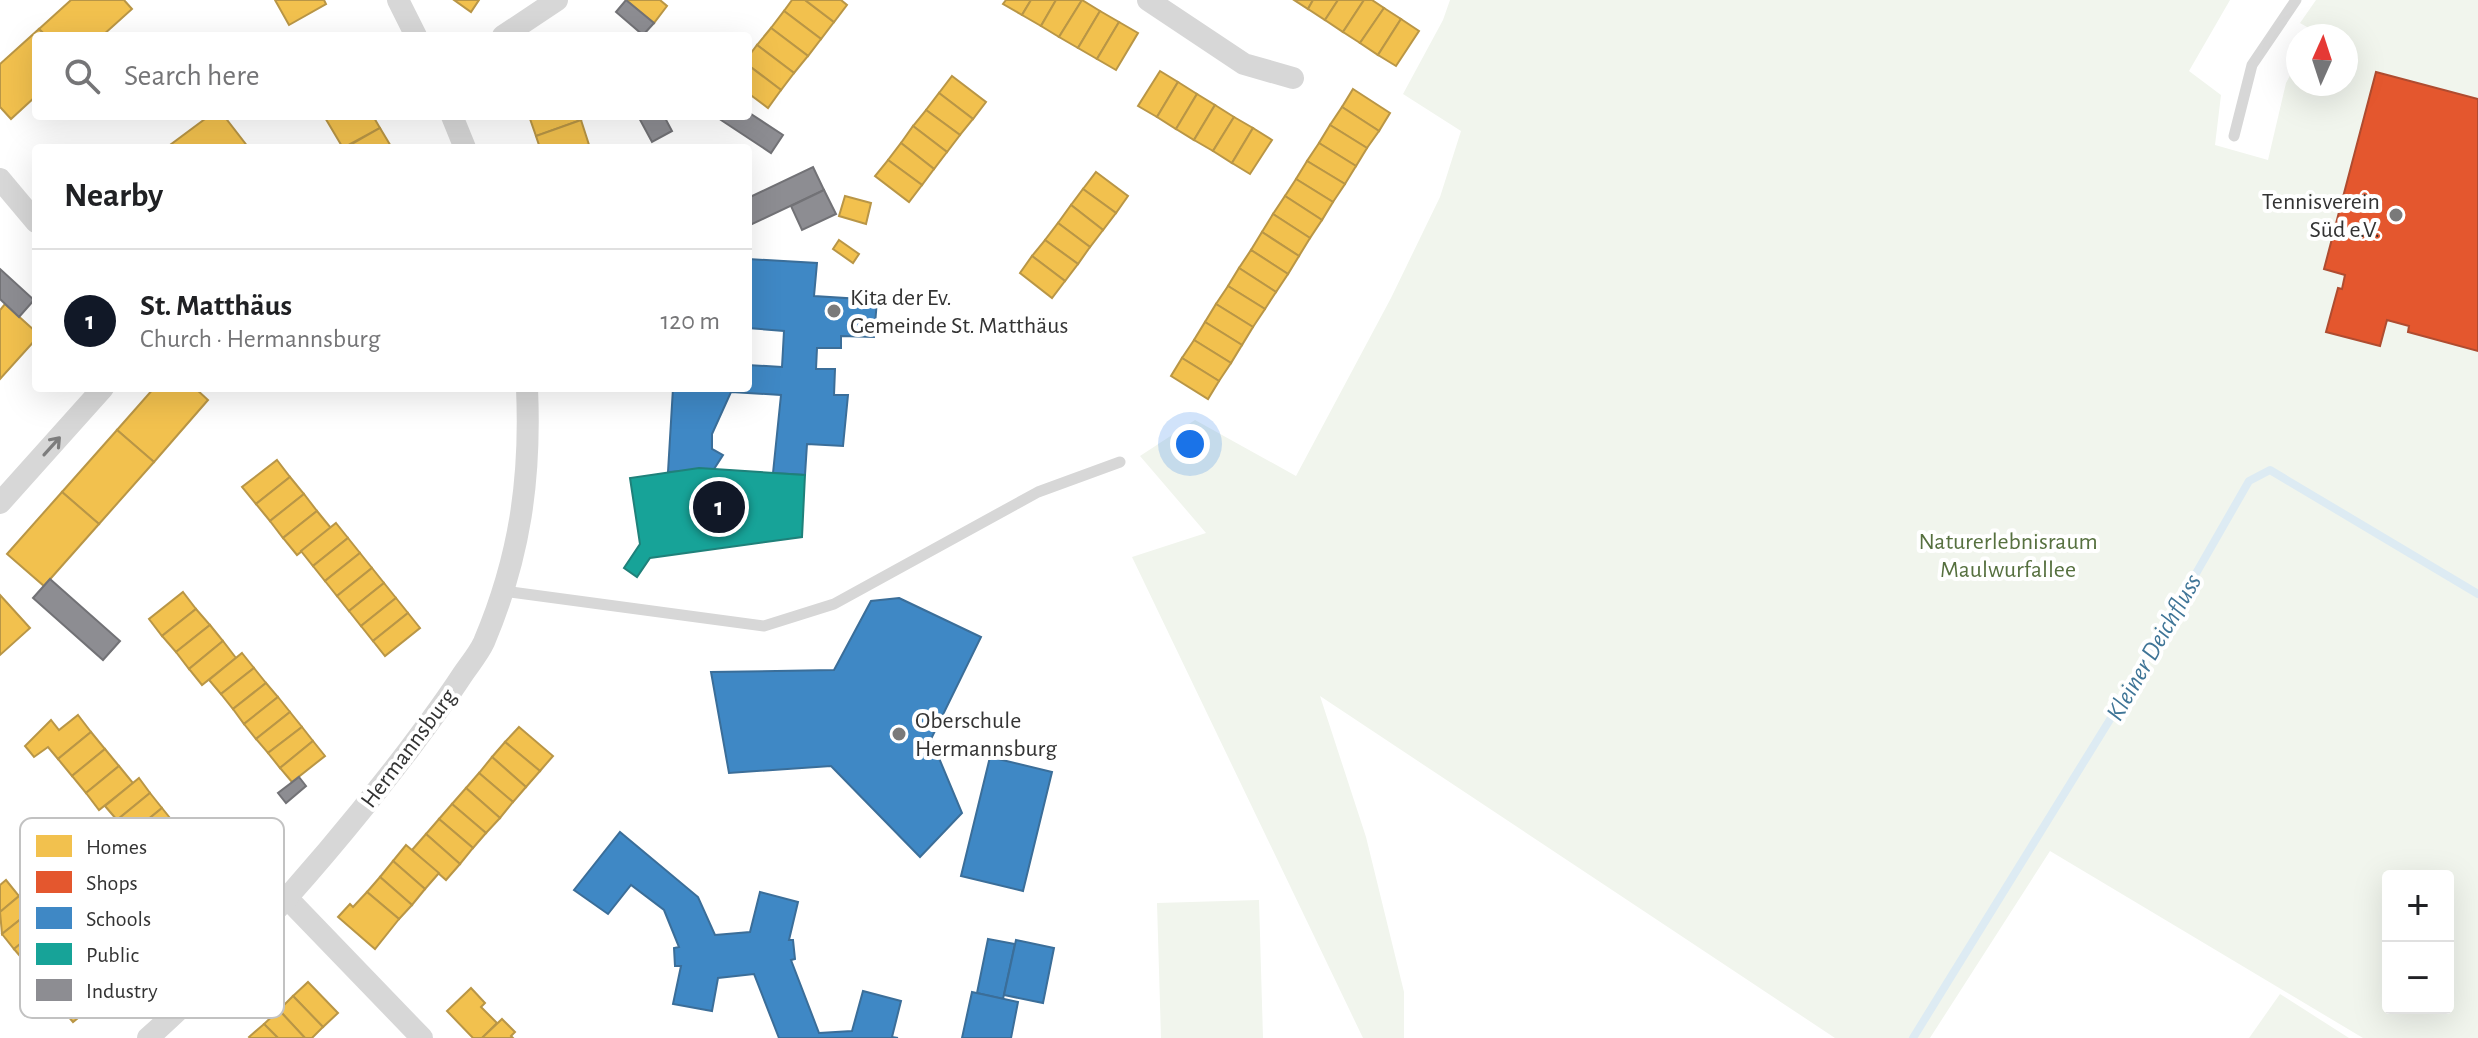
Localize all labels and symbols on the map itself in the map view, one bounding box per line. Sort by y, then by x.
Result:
north arrow [2286,24,2358,96]
place label: Tennisverein Süd e.V. [2262,190,2380,242]
marker: Tennisverein Süd e.V. [2387,206,2405,224]
place label: Kita der Ev. Gemeinde St. Matthäus [850,286,1068,338]
marker: Kita der Ev. Gemeinde St. Matthäus [825,302,843,320]
your location [1170,424,1210,464]
one-way arrow [43,436,61,456]
pin: 1 [693,477,745,537]
park label: Naturerlebnisraum Maulwurfallee [1918,530,2098,582]
water label: Kleiner Deichfluss [2102,570,2206,725]
street label: Hermannsburg [356,684,461,813]
place label: Oberschule Hermannsburg [915,709,1057,761]
marker: Oberschule Hermannsburg [890,725,908,743]
legend [20,818,284,1018]
text: Homes [86,836,147,858]
text: Shops [86,872,138,894]
text: Schools [86,908,151,930]
text: Public [86,944,139,966]
text: Industry [86,980,158,1002]

